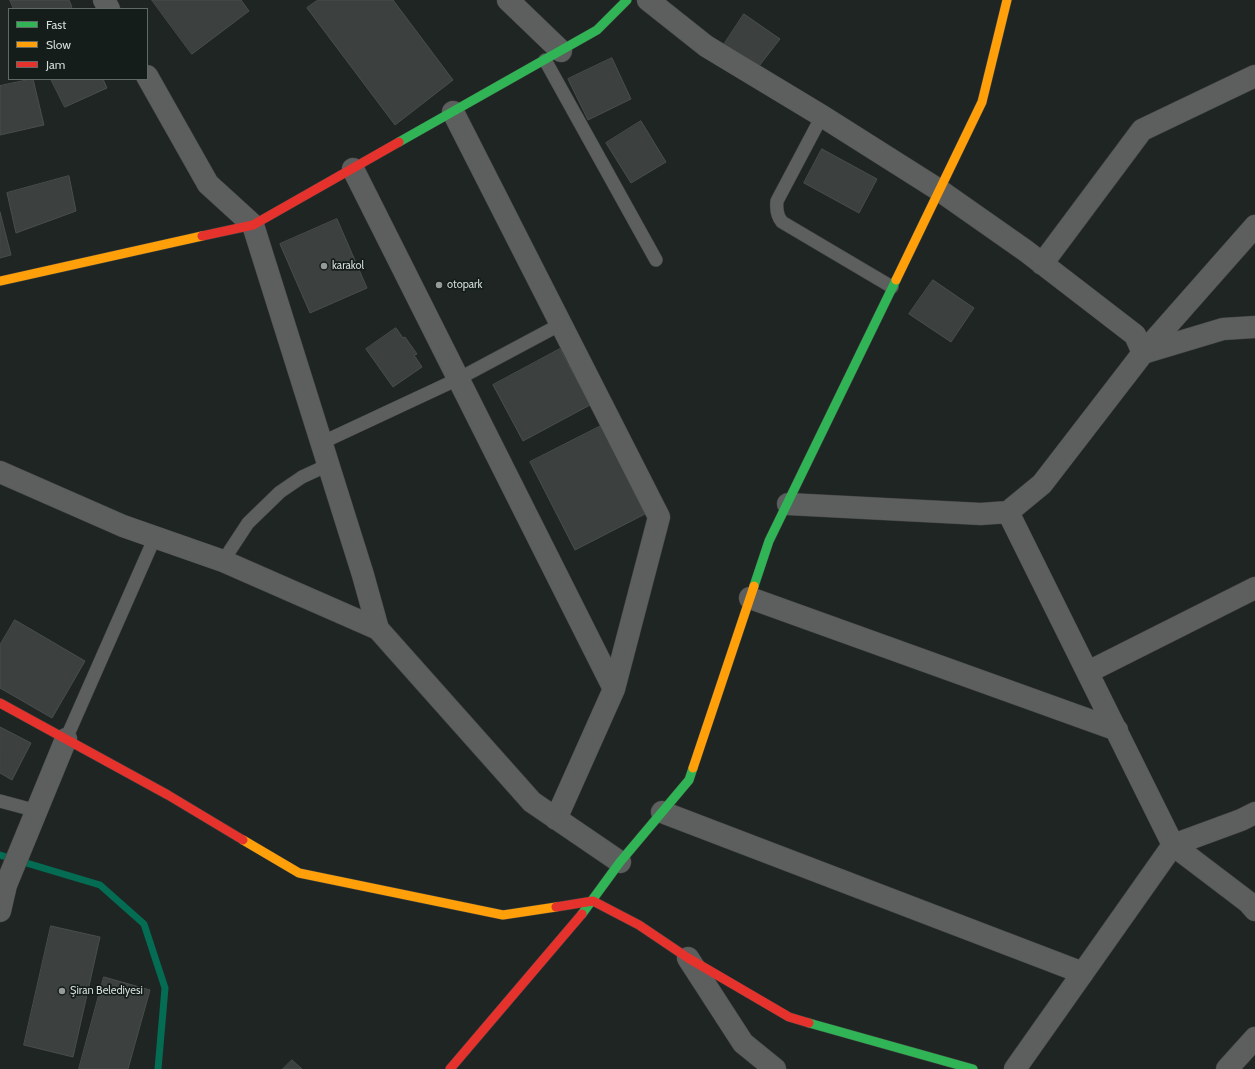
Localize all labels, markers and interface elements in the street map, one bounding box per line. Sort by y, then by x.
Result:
legend [8,8,148,80]
text: Fast [46,17,66,32]
text: Slow [46,37,71,52]
text: Jam [46,57,65,72]
place label: karakol [332,259,364,273]
marker: karakol [319,261,329,271]
place label: otopark [447,278,482,292]
marker: otopark [434,280,444,290]
place label: Şiran Belediyesi [70,984,143,998]
marker: Şiran Belediyesi [57,986,67,996]

